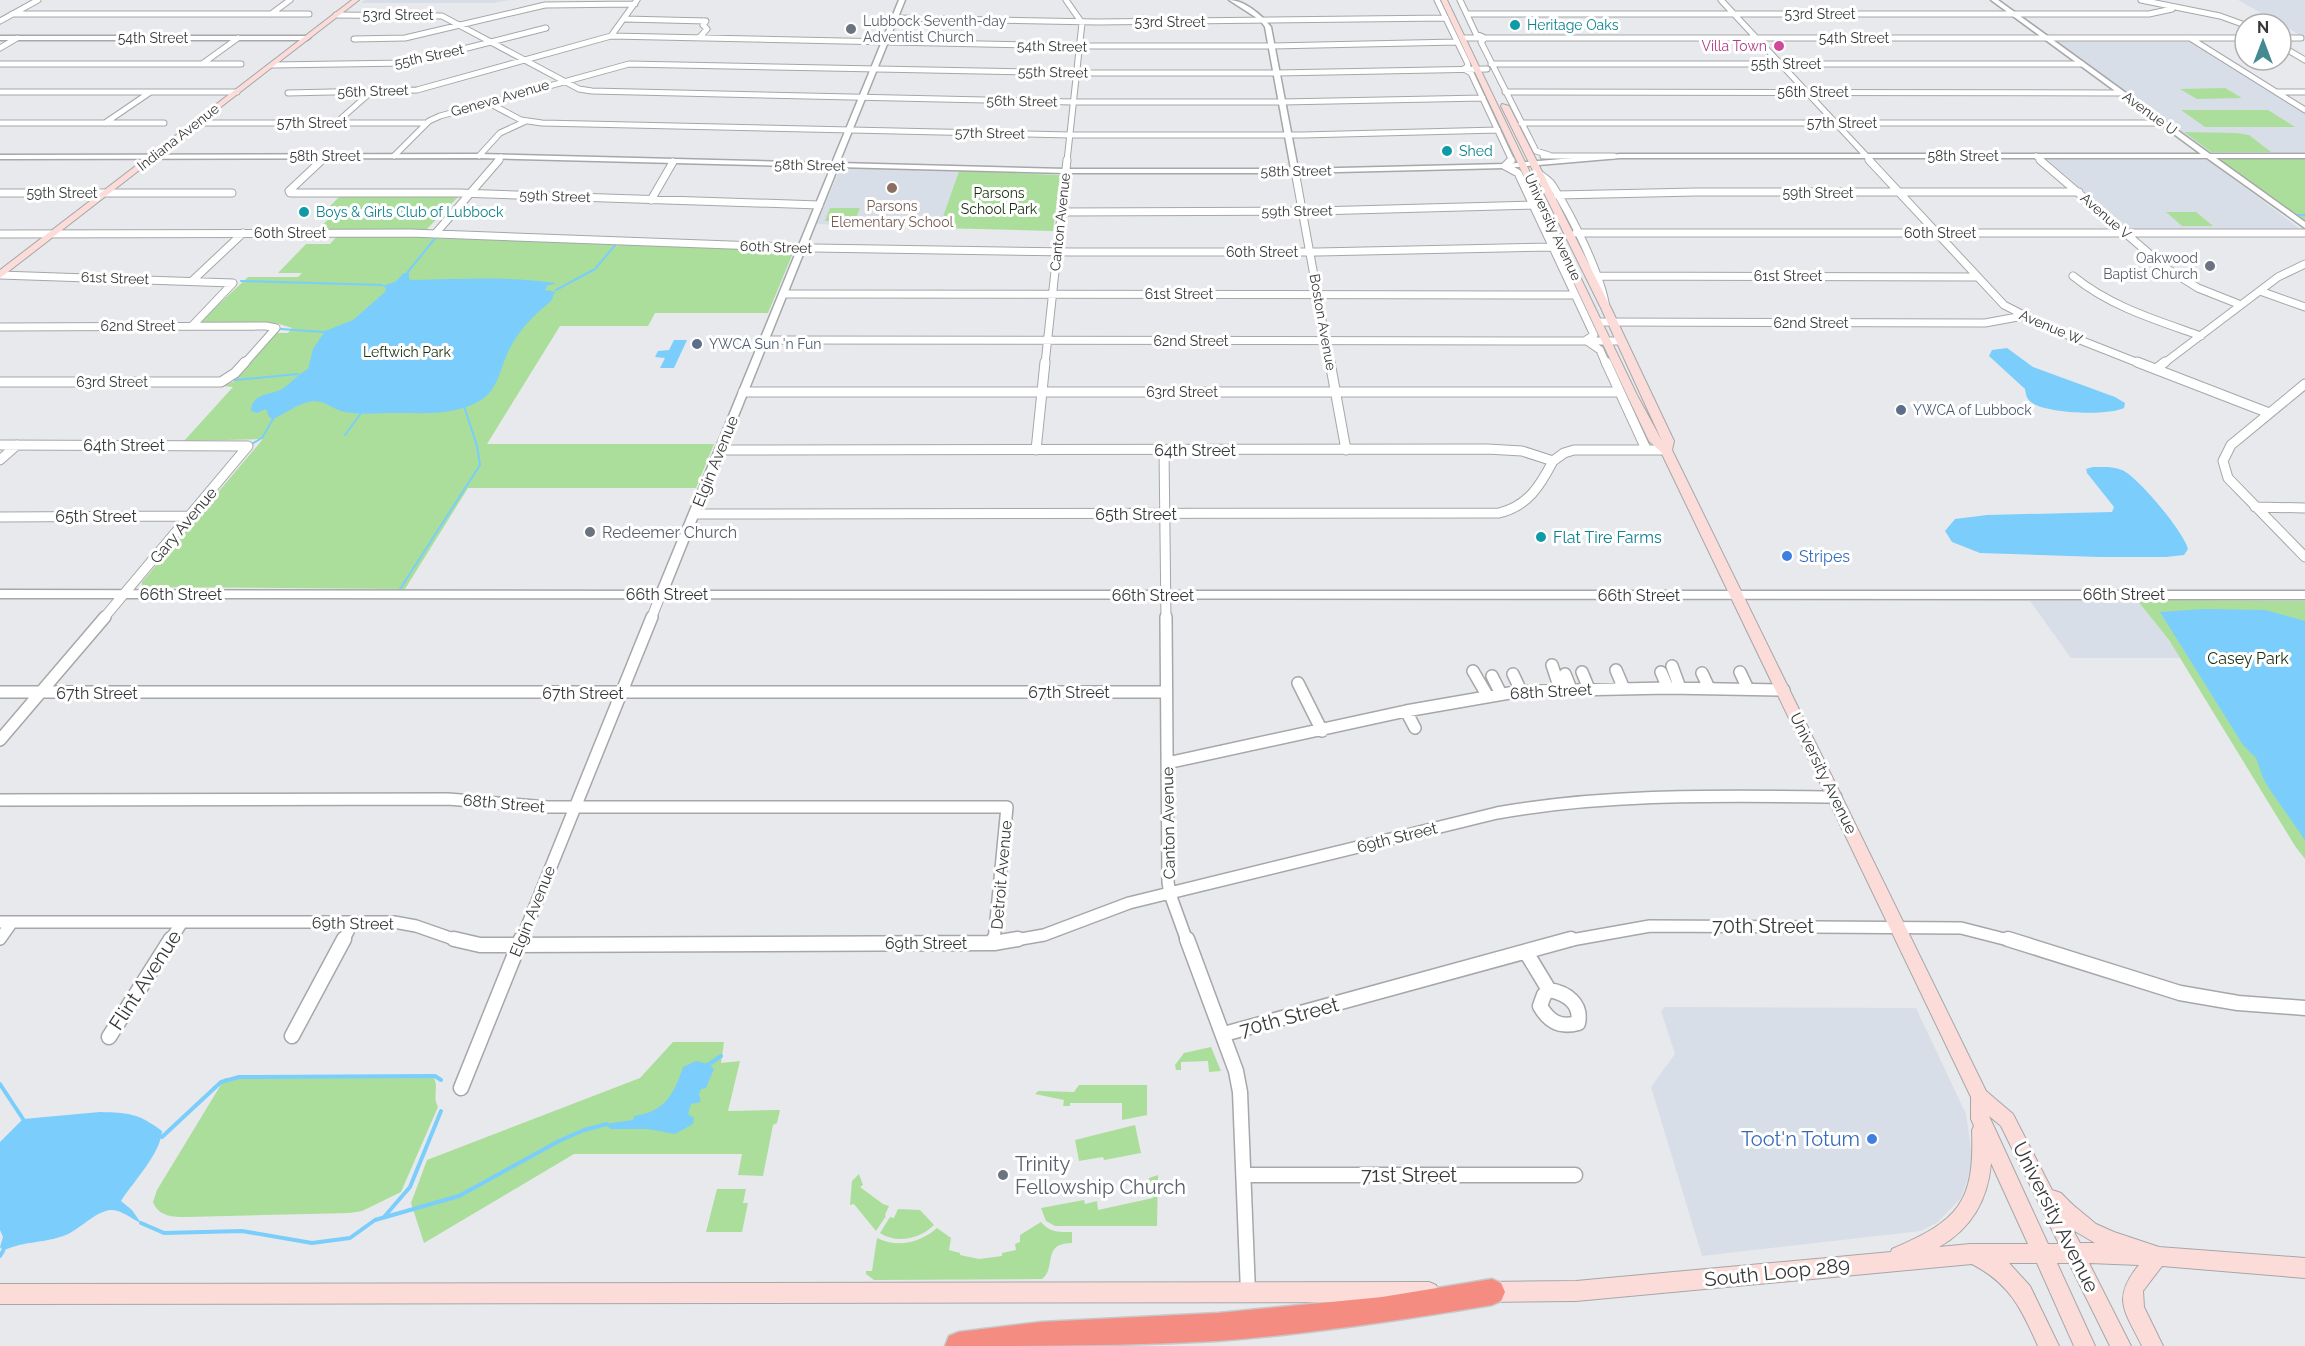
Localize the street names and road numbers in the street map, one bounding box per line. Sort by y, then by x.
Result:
street label: 53rd Street [1785,6,1856,22]
street label: 53rd Street [363,7,434,23]
street label: 53rd Street [1135,14,1206,30]
street label: 54th Street [118,30,189,46]
street label: 54th Street [1819,30,1890,46]
street label: 54th Street [1017,37,1088,55]
street label: 55th Street [393,41,465,71]
street label: 55th Street [1751,56,1822,72]
street label: 55th Street [1018,63,1089,81]
street label: Geneva Avenue [449,76,551,120]
street label: 56th Street [337,82,409,100]
street label: 56th Street [1777,84,1849,100]
street label: Avenue U [2120,88,2180,138]
street label: 56th Street [986,92,1058,110]
street label: Indiana Avenue [134,100,222,174]
street label: 57th Street [277,115,347,131]
street label: 57th Street [1807,115,1877,131]
street label: 57th Street [955,124,1026,142]
street label: 58th Street [289,148,361,164]
street label: 58th Street [1927,148,1999,164]
street label: 58th Street [774,156,846,174]
street label: 58th Street [1260,162,1332,180]
street label: University Avenue [1521,171,1585,283]
street label: Canton Avenue [1047,172,1073,272]
street label: 59th Street [26,185,98,201]
street label: 59th Street [1782,185,1854,201]
street label: 59th Street [519,187,591,205]
street label: Avenue V [2077,190,2135,243]
street label: 59th Street [1261,202,1333,220]
street label: 60th Street [254,225,326,241]
street label: 60th Street [1904,225,1976,241]
street label: 60th Street [740,238,813,256]
street label: 60th Street [1226,244,1298,260]
street label: 61st Street [1754,268,1822,284]
street label: 61st Street [81,269,150,287]
street label: Boston Avenue [1307,272,1339,372]
street label: 61st Street [1145,286,1213,302]
street label: Avenue W [2017,307,2085,348]
street label: 62nd Street [1774,315,1849,331]
street label: 62nd Street [101,318,176,334]
street label: 62nd Street [1154,333,1229,349]
street label: 63rd Street [76,374,148,390]
street label: 63rd Street [1146,384,1218,400]
street label: Elgin Avenue [689,413,742,509]
street label: 64th Street [83,436,165,455]
street label: 64th Street [1154,441,1236,460]
street label: Gary Avenue [146,483,221,567]
street label: 65th Street [1095,505,1177,524]
street label: 65th Street [55,507,137,526]
street label: 66th Street [140,585,223,604]
street label: 66th Street [626,585,709,604]
street label: 66th Street [2083,585,2166,604]
street label: 66th Street [1112,586,1195,605]
street label: 66th Street [1598,586,1681,605]
street label: 68th Street [1509,680,1593,703]
street label: 67th Street [1028,683,1110,702]
street label: 67th Street [56,684,138,703]
street label: 67th Street [542,684,624,703]
street label: University Avenue [1786,709,1861,837]
street label: Canton Avenue [1158,766,1179,880]
street label: 68th Street [462,790,546,817]
street label: 69th Street [1355,818,1440,857]
street label: Detroit Avenue [987,820,1016,930]
street label: Elgin Avenue [506,863,559,959]
street label: 69th Street [312,913,395,934]
street label: 70th Street [1712,914,1814,938]
street label: Flint Avenue [104,925,186,1035]
street label: 69th Street [885,934,968,953]
street label: 70th Street [1237,992,1342,1042]
street label: University Avenue [2008,1138,2104,1297]
street label: 71st Street [1361,1163,1457,1187]
street label: South Loop 289 [1703,1252,1851,1292]

